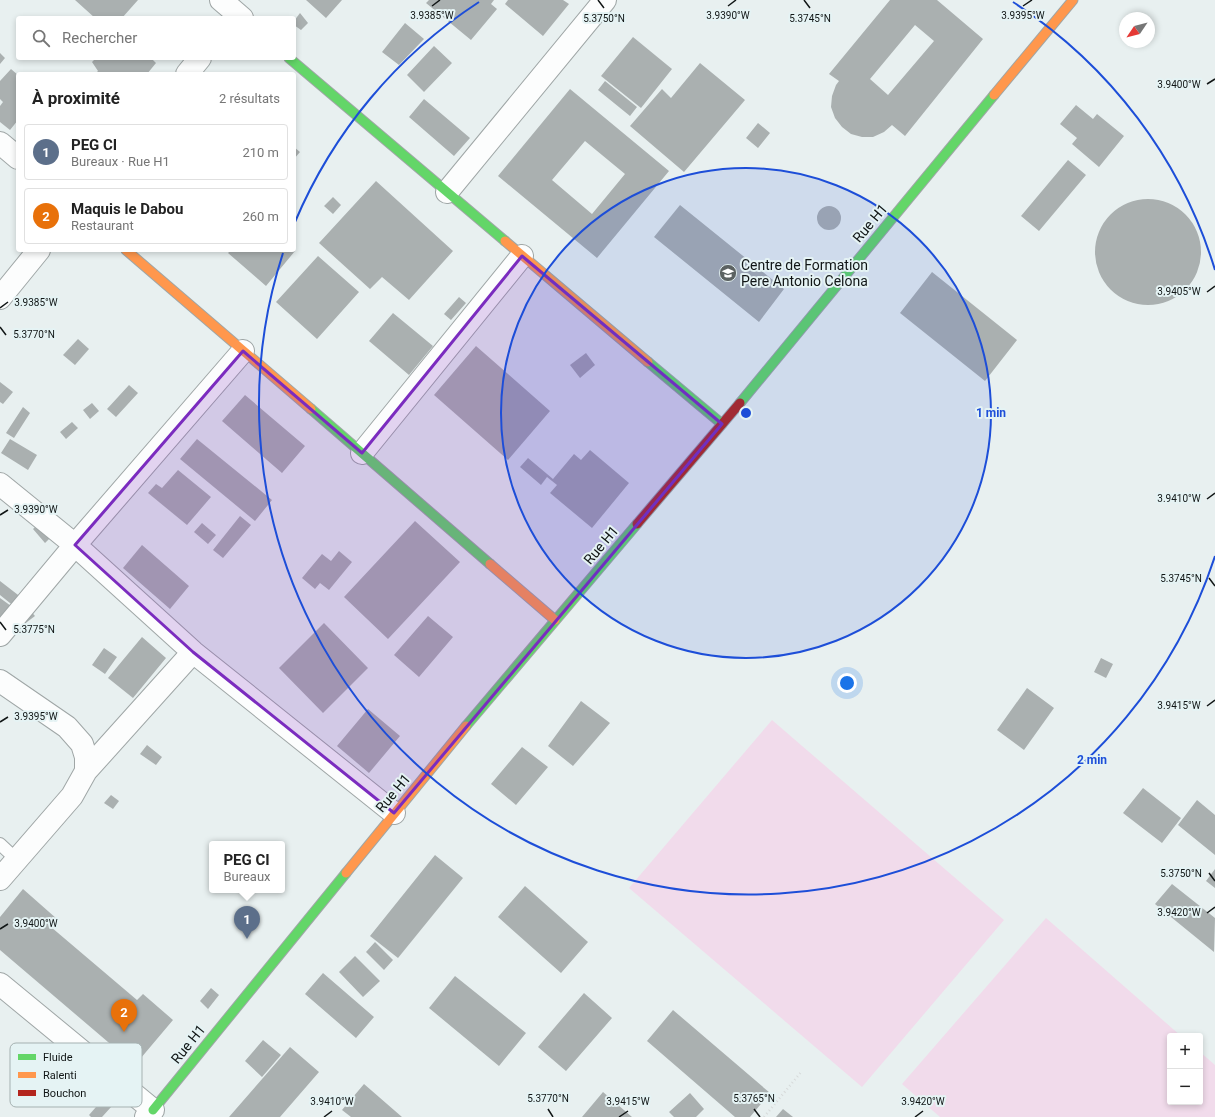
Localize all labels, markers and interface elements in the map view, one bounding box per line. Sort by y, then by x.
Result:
text: 3.9385°W [410,10,454,21]
text: 3.9390°W [706,10,750,21]
text: 3.9395°W [1001,10,1045,21]
north arrow [1119,12,1155,48]
text: 5.3750°N [583,13,625,24]
text: 5.3745°N [789,13,831,24]
search box [16,16,296,60]
icon: search [30,27,52,49]
text: Rechercher [62,29,137,47]
text: 3.9400°W [1157,79,1201,90]
text: À proximité [32,88,120,108]
text: 2 résultats [219,91,280,106]
text: PEG CI [71,136,117,154]
text: 1 [42,145,50,160]
text: 210 m [242,145,279,160]
text: Bureaux · Rue H1 [71,154,170,169]
text: Maquis le Dabou [71,200,183,218]
street label: Rue H1 [849,201,891,245]
text: 2 [42,209,50,224]
text: 260 m [242,209,279,224]
text: Restaurant [71,218,134,233]
place label: Centre de Formation Pere Antonio Celona [741,257,868,289]
school or university icon: Centre de Formation Pere Antonio Celona [718,263,738,283]
text: 3.9405°W [1157,286,1201,297]
text: 3.9385°W [14,297,58,308]
text: 5.3770°N [13,329,55,340]
centre of rings [739,406,753,420]
text: 1 min [976,406,1006,420]
text: 3.9410°W [1157,493,1201,504]
text: 3.9390°W [14,504,58,515]
street label: Rue H1 [580,523,622,567]
text: 5.3745°N [1160,573,1202,584]
text: 5.3775°N [13,624,55,635]
your location [837,673,857,693]
text: 3.9415°W [1157,700,1201,711]
text: 3.9395°W [14,711,58,722]
text: 2 min [1077,753,1107,767]
street label: Rue H1 [372,771,414,815]
popup [209,841,285,893]
text: PEG CI [223,851,270,869]
text: 5.3750°N [1160,868,1202,879]
text: Bureaux [223,869,271,884]
pin: 1 [234,906,260,939]
text: 3.9420°W [1157,907,1201,918]
text: 3.9400°W [14,918,58,929]
pin: 2 [111,999,137,1032]
street label: Rue H1 [168,1021,208,1067]
map controls [1167,1033,1203,1105]
button: + [1167,1033,1203,1069]
legend [10,1043,142,1107]
text: Fluide [43,1051,73,1064]
text: Ralenti [43,1069,77,1082]
button: − [1167,1069,1203,1105]
text: Bouchon [43,1087,86,1100]
text: 5.3770°N [527,1093,569,1104]
text: 5.3765°N [733,1093,775,1104]
text: 3.9410°W [310,1096,354,1107]
text: 3.9415°W [606,1096,650,1107]
text: 3.9420°W [901,1096,945,1107]

